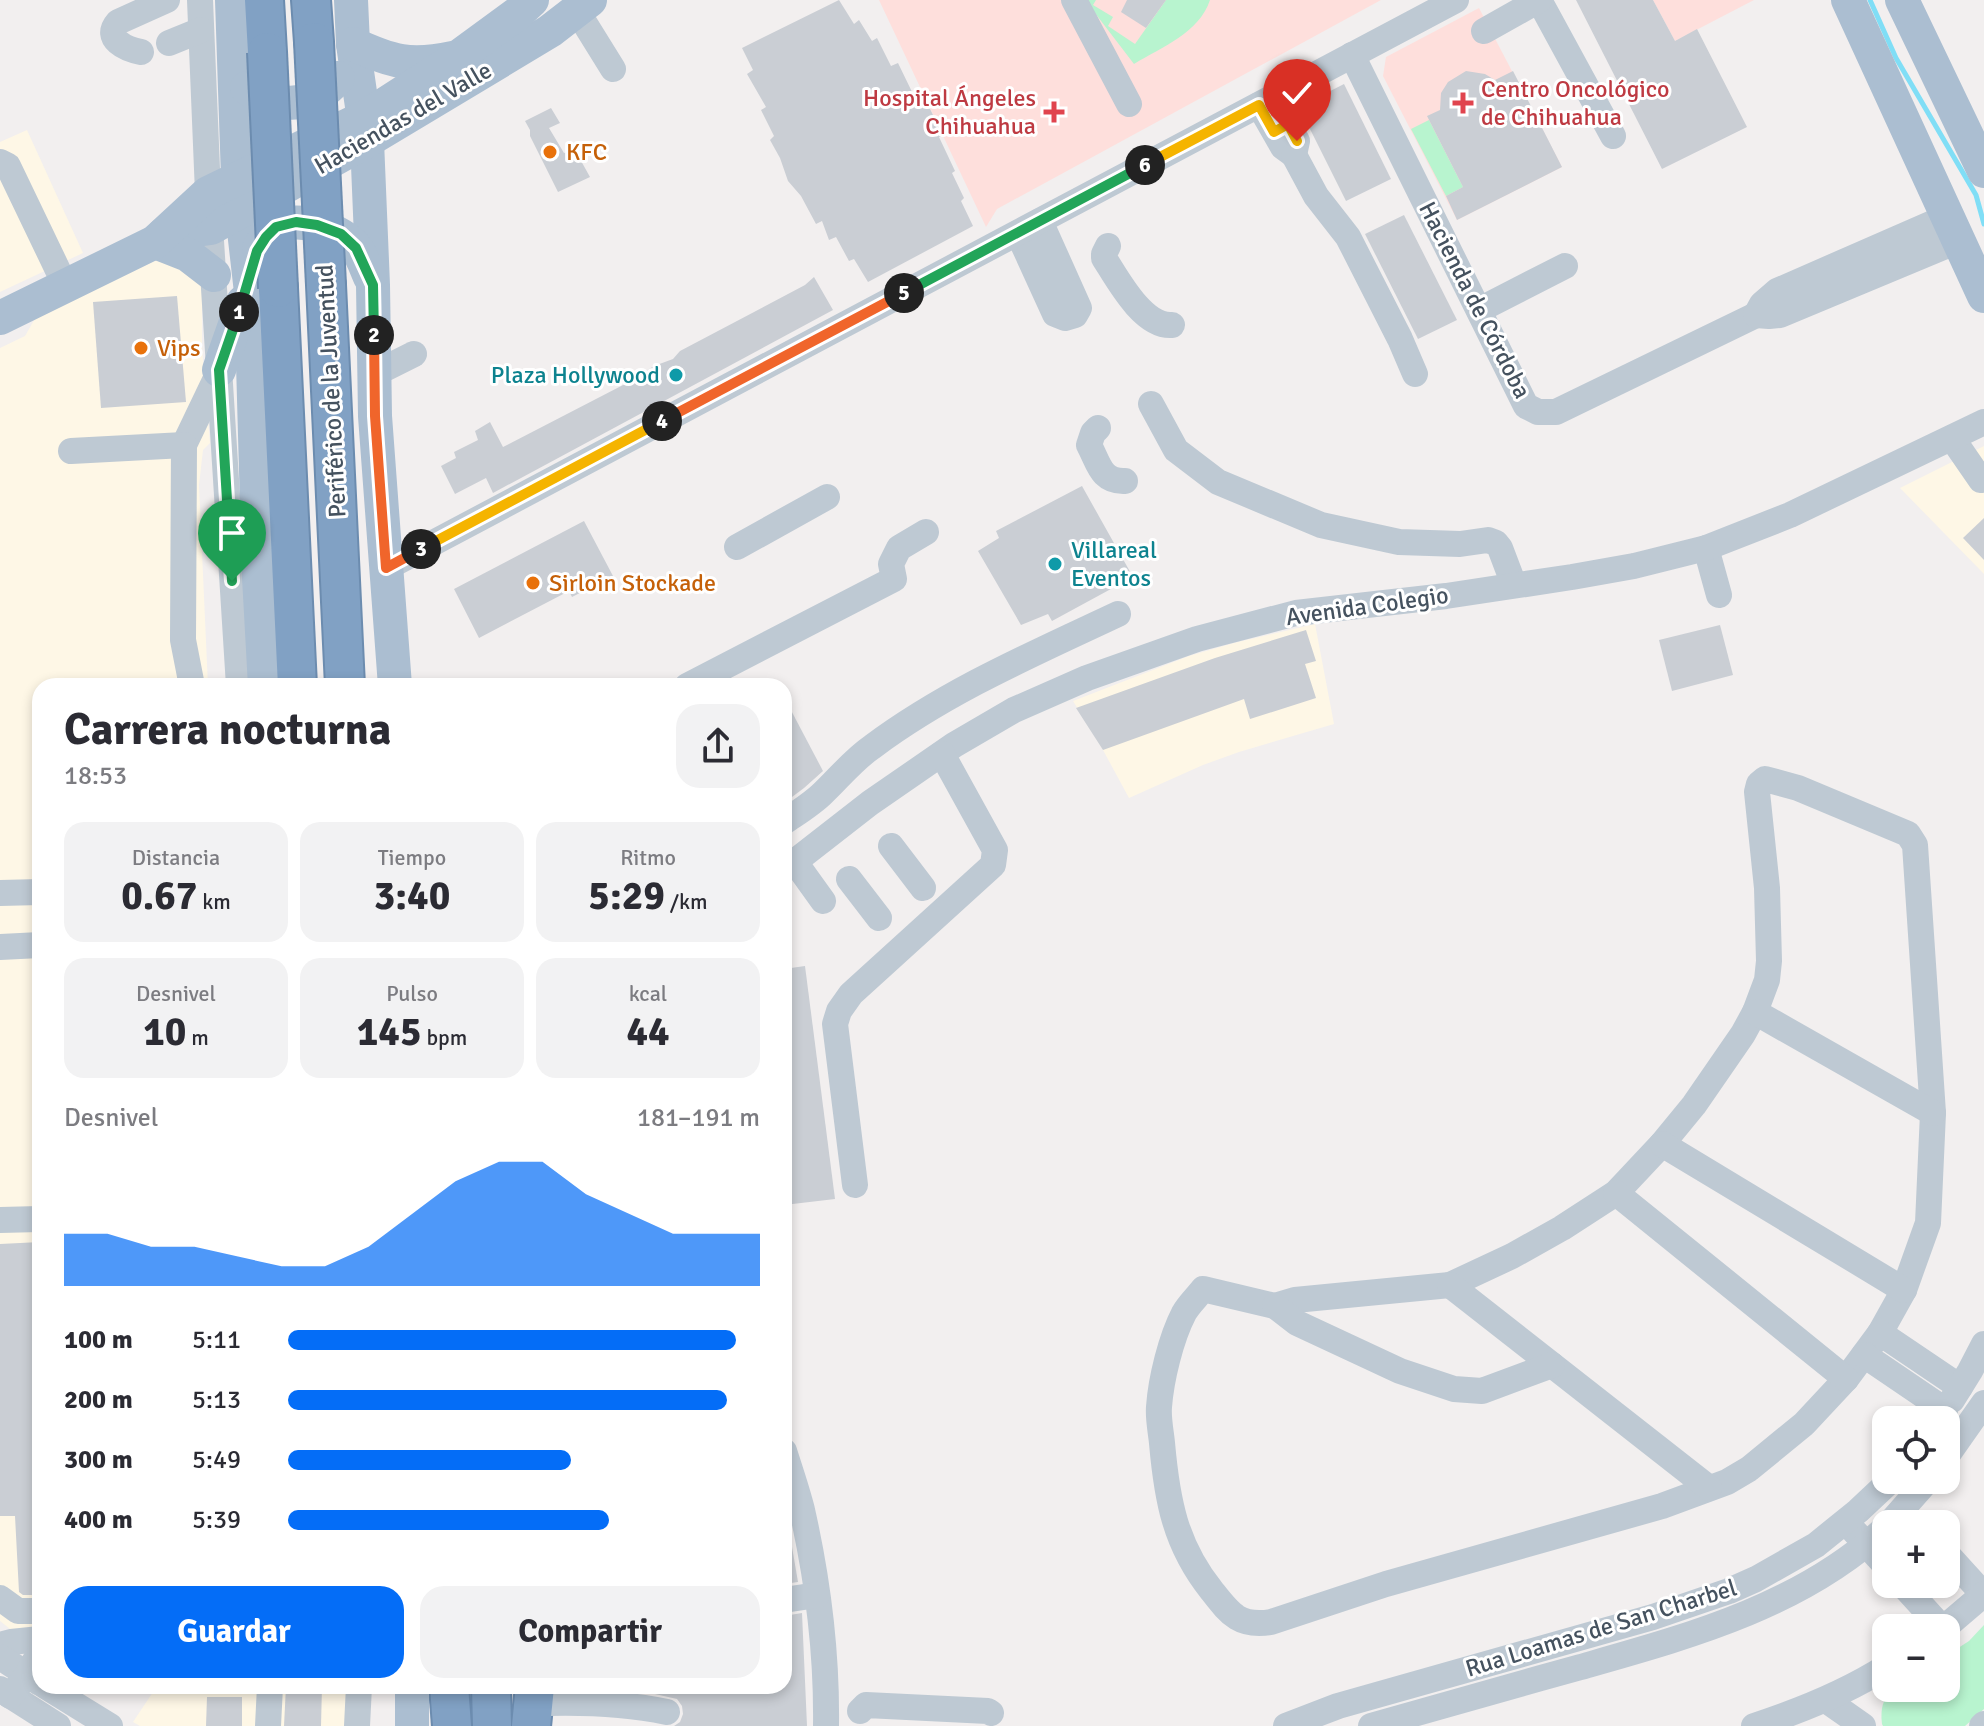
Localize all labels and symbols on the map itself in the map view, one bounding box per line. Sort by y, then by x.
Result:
street label: Haciendas del Valle [309,55,497,181]
pin [1263,59,1331,141]
place label: Centro Oncológico de Chihuahua [1481,74,1670,132]
place label: Hospital Ángeles Chihuahua [863,83,1036,141]
marker: Centro Oncológico de Chihuahua [1452,92,1474,114]
marker: Hospital Ángeles Chihuahua [1043,101,1065,123]
place label: KFC [566,137,607,167]
marker: KFC [541,143,559,161]
pin: 6 [1125,145,1165,185]
street label: Hacienda de Córdoba [1412,196,1538,404]
street label: Periférico de la Juventud [309,264,353,518]
pin: 5 [884,273,924,313]
pin: 1 [219,292,259,332]
pin: 2 [354,315,394,355]
place label: Vips [157,333,201,363]
marker: Vips [132,339,150,357]
place label: Plaza Hollywood [491,360,660,390]
marker: Plaza Hollywood [667,366,685,384]
pin: 4 [642,401,682,441]
pin [198,499,266,581]
pin: 3 [401,529,441,569]
place label: Villareal Eventos [1071,535,1157,593]
marker: Villareal Eventos [1046,555,1064,573]
place label: Sirloin Stockade [549,568,716,598]
marker: Sirloin Stockade [524,574,542,592]
street label: Avenida Colegio [1284,580,1450,632]
street label: Rua Loamas de San Charbel [1462,1572,1740,1684]

